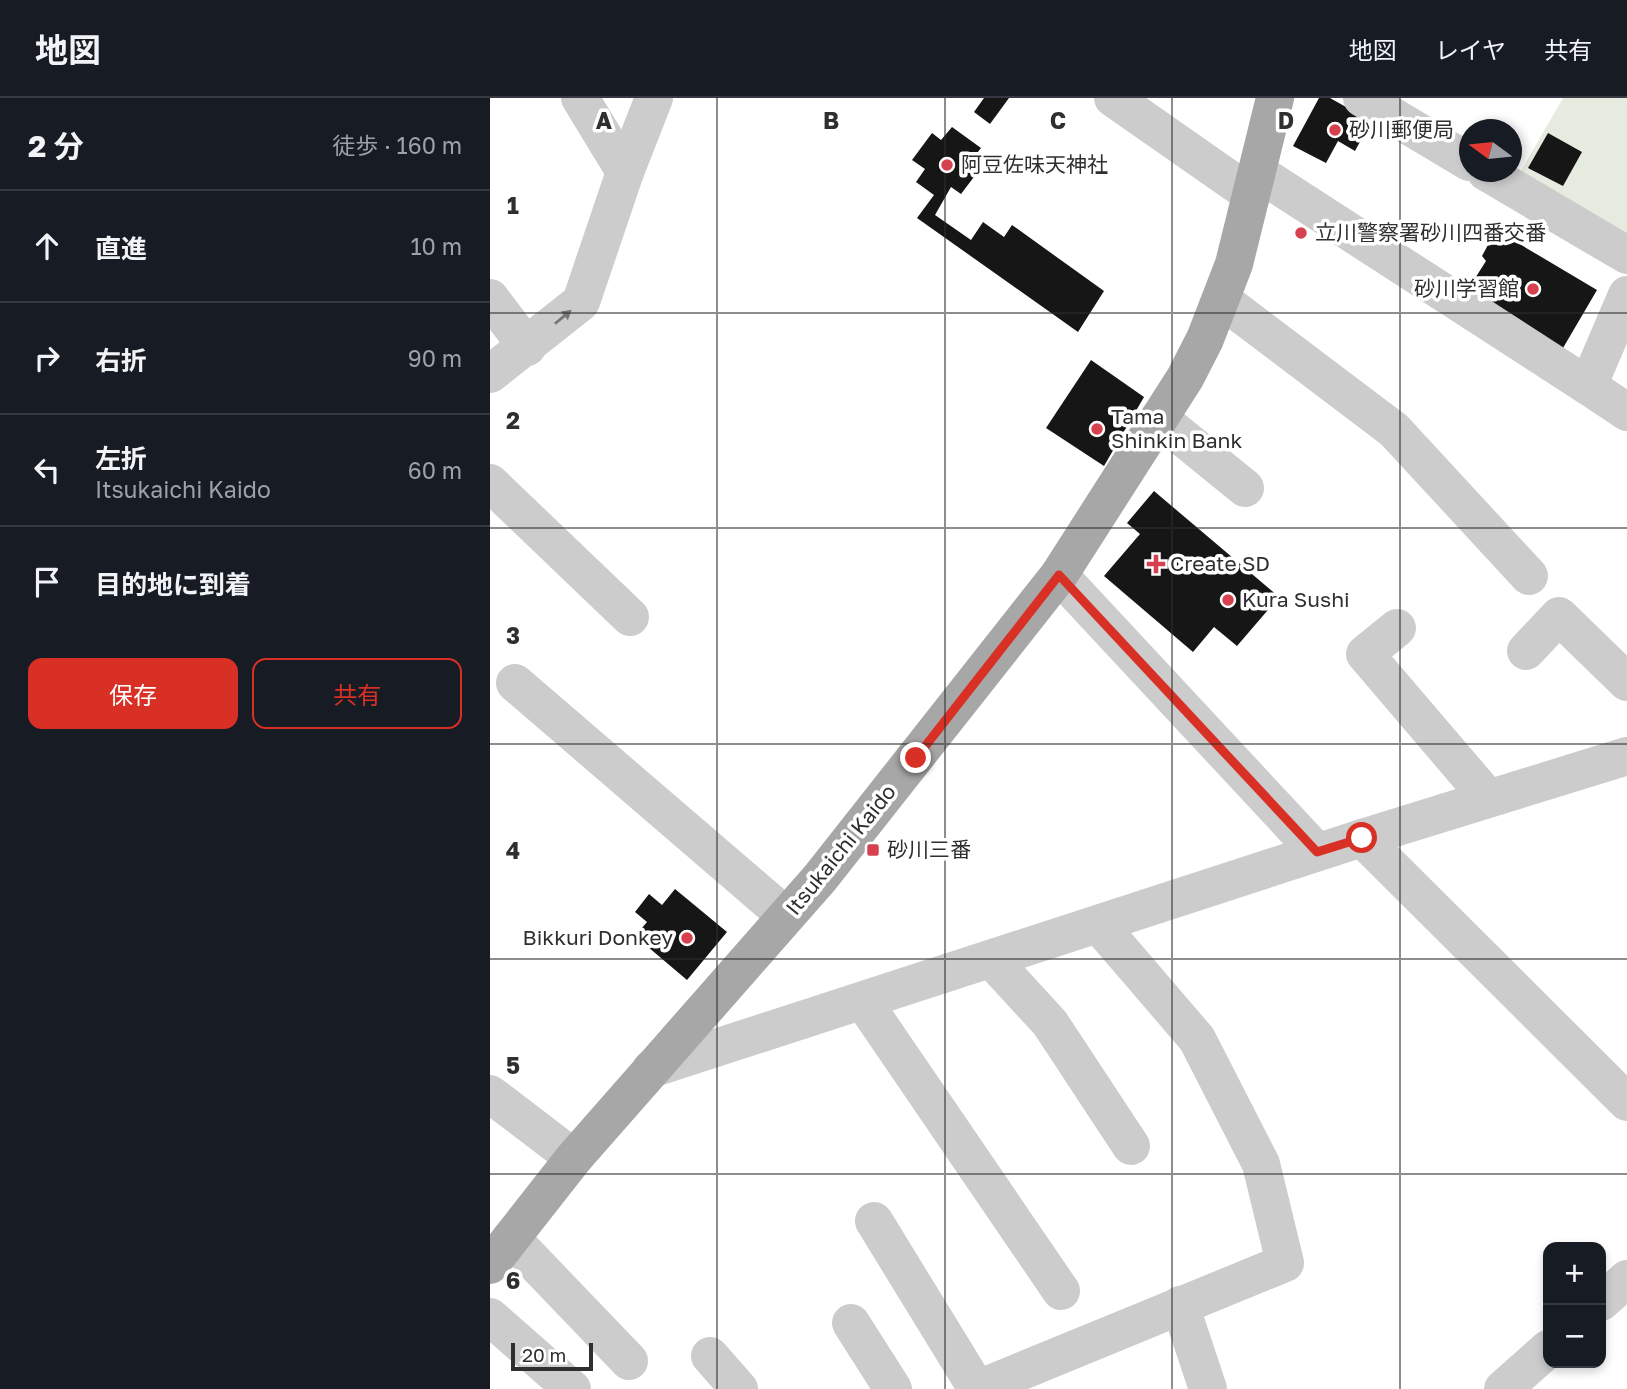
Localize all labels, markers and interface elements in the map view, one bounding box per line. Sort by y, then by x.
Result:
text: 地図 [35,30,101,69]
text: 地図 [1349,35,1397,64]
text: レイヤ [1435,35,1506,64]
text: 共有 [1544,35,1592,64]
text: A [596,106,613,134]
text: B [823,106,839,134]
text: C [1050,106,1066,134]
text: D [1278,106,1294,134]
place label: 砂川郵便局 [1349,116,1454,142]
north arrow [1459,119,1522,182]
marker: 砂川郵便局 [1327,122,1343,138]
text: 2 分 [28,128,84,164]
text: 徒歩 · 160 m [332,131,462,159]
place label: 阿豆佐味天神社 [961,151,1108,177]
marker: 阿豆佐味天神社 [939,157,955,173]
text: 1 [507,191,519,219]
place label: 立川警察署砂川四番交番 [1315,219,1546,245]
marker: 立川警察署砂川四番交番 [1293,225,1309,241]
icon: ahead [28,227,66,265]
text: 10 m [410,232,462,260]
text: 直進 [95,233,147,264]
place label: 砂川学習館 [1414,275,1519,301]
marker: 砂川学習館 [1525,281,1541,297]
one-way arrow [555,310,572,325]
icon: right [28,339,66,377]
text: 90 m [408,344,462,372]
text: 右折 [95,345,147,376]
place label: Tama Shinkin Bank [1111,403,1242,453]
text: 2 [506,406,520,434]
marker: Tama Shinkin Bank [1089,421,1105,437]
text: 左折 [95,443,147,474]
icon: left [28,451,66,489]
text: 60 m [408,456,462,484]
text: Itsukaichi Kaido [95,475,271,503]
place label: Create SD [1170,550,1270,576]
marker: Create SD [1148,556,1164,572]
icon: arrive [28,563,66,601]
text: 目的地に到着 [95,569,251,600]
place label: Kura Sushi [1242,586,1350,612]
marker: Kura Sushi [1220,592,1236,608]
text: 3 [506,621,520,649]
button: 保存 [28,658,238,729]
button: 共有 [252,658,462,729]
route end [900,742,931,773]
street label: Itsukaichi Kaido [780,779,901,920]
route start [1346,822,1377,853]
text: 4 [506,836,520,864]
place label: 砂川三番 [887,836,971,862]
marker: 砂川三番 [865,842,881,858]
place label: Bikkuri Donkey [523,924,673,950]
marker: Bikkuri Donkey [679,930,695,946]
text: 5 [506,1051,520,1079]
map controls [1543,1242,1606,1368]
button: + [1543,1242,1606,1305]
text: 6 [506,1266,520,1294]
button: − [1543,1305,1606,1368]
scale bar [511,1340,593,1372]
text: 20 m [522,1343,566,1366]

